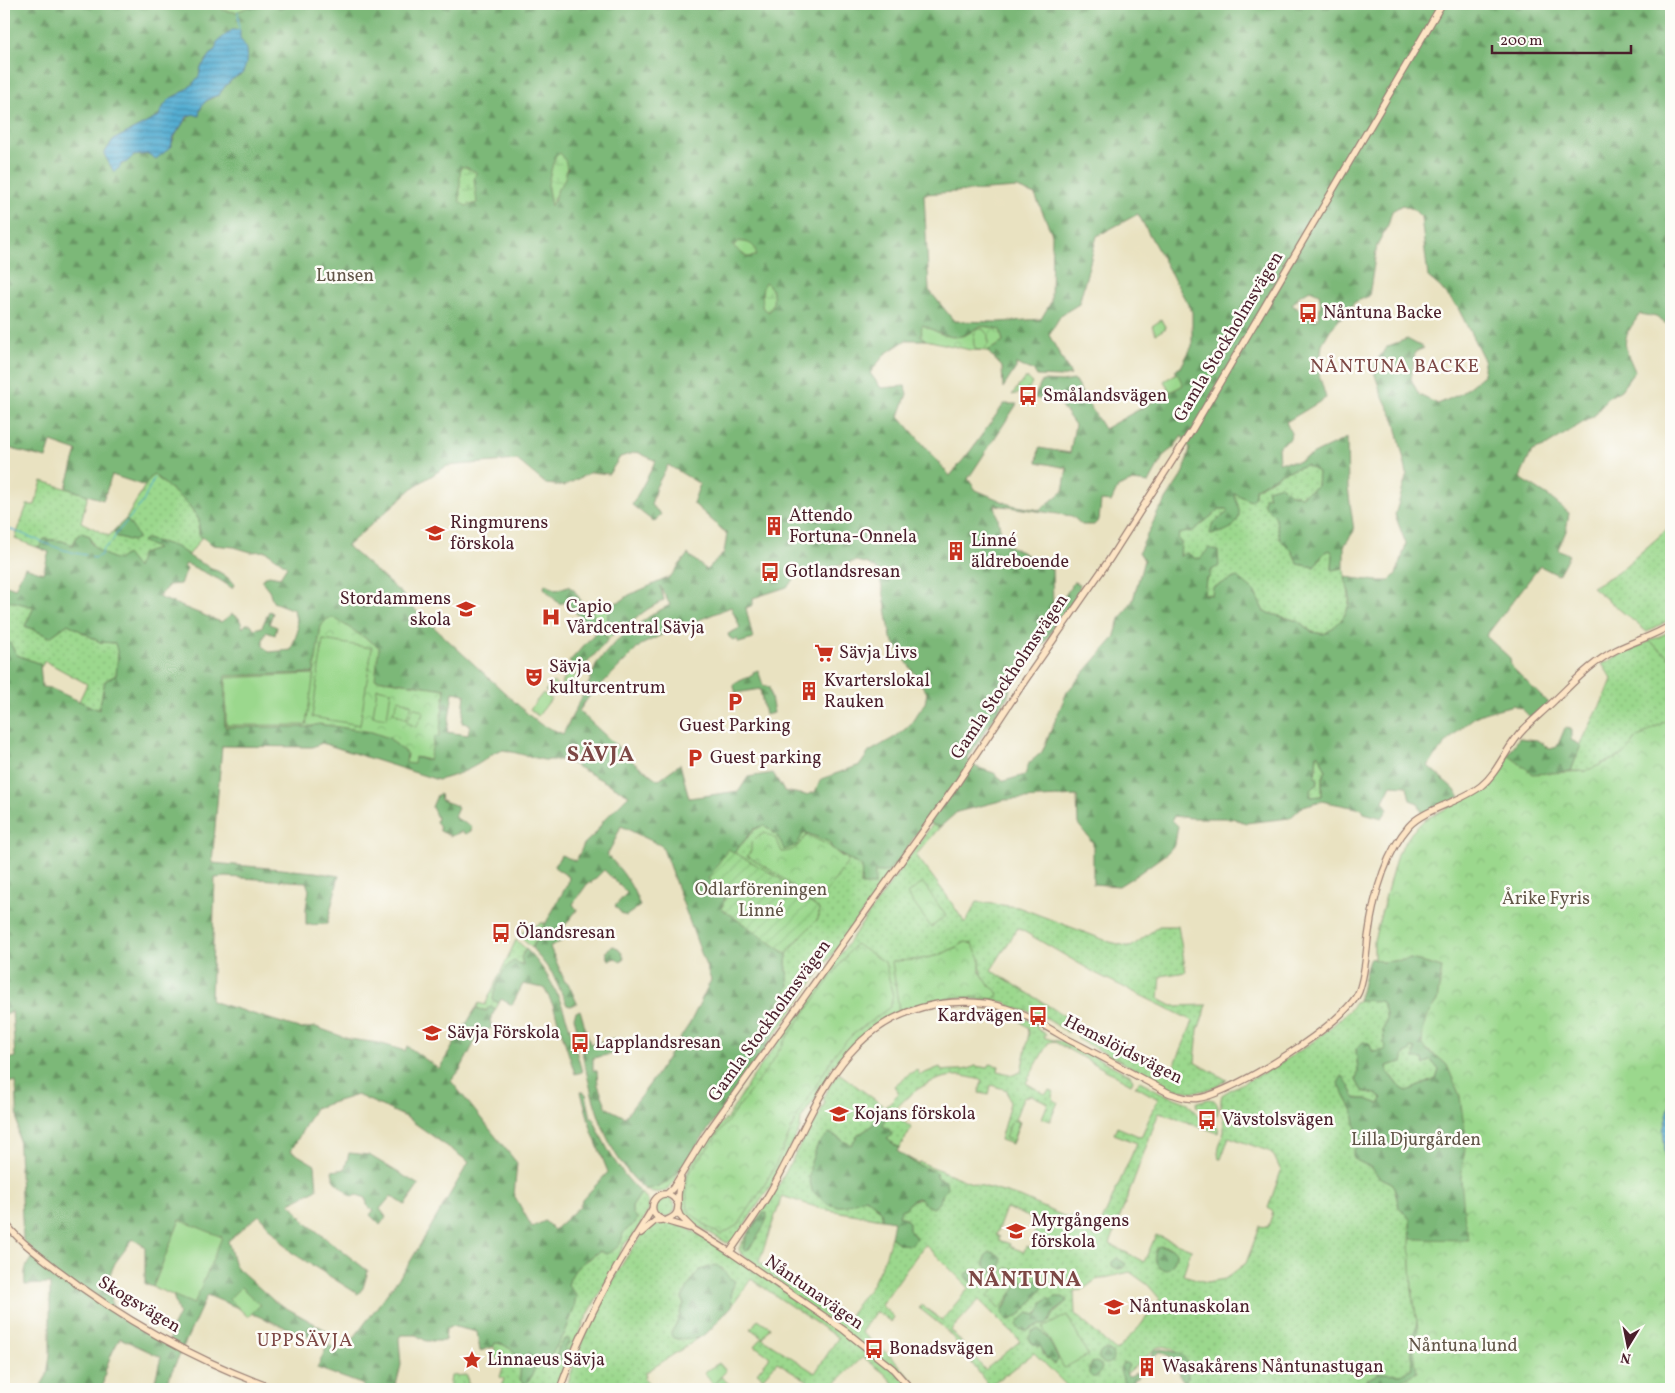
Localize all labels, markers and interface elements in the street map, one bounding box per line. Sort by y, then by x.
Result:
scale bar [1492,22,1631,54]
text: 200 m [1500,31,1543,52]
street label: Gamla Stockholmsvägen [1168,247,1290,427]
park label: Lunsen [316,264,374,289]
place label: Nåntuna Backe [1323,301,1442,326]
bus stop icon: Nåntuna Backe [1297,302,1319,324]
district label: NÅNTUNA BACKE [1310,354,1480,380]
place label: Smålandsvägen [1043,384,1168,409]
bus stop icon: Smålandsvägen [1017,385,1039,407]
place label: Attendo Fortuna-Onnela [789,504,917,550]
place label: Ringmurens förskola [450,511,548,557]
building icon: Attendo Fortuna-Onnela [763,515,785,537]
school or university icon: Ringmurens förskola [424,522,446,544]
place label: Linné äldreboende [971,529,1069,575]
building icon: Linné äldreboende [945,540,967,562]
place label: Gotlandsresan [785,560,901,585]
bus stop icon: Gotlandsresan [759,561,781,583]
place label: Stordammens skola [340,587,451,633]
street label: Gamla Stockholmsvägen [945,589,1075,765]
place label: Capio Vårdcentral Sävja [566,595,704,641]
school or university icon: Stordammens skola [455,598,477,620]
hospital icon: Capio Vårdcentral Sävja [540,606,562,628]
place label: Sävja Livs [839,641,917,666]
supermarket icon: Sävja Livs [813,642,835,664]
place label: Sävja kulturcentrum [549,655,666,701]
theatre icon: Sävja kulturcentrum [523,666,545,688]
place label: Kvarterslokal Rauken [824,669,930,715]
building icon: Kvarterslokal Rauken [798,680,820,702]
parking icon: Guest Parking [724,691,746,713]
place label: Guest Parking [679,714,791,739]
district label: SÄVJA [567,740,635,771]
place label: Guest parking [710,746,821,771]
parking icon: Guest parking [684,747,706,769]
park label: Odlarföreningen Linné [695,878,828,924]
park label: Årike Fyris [1502,887,1590,912]
place label: Ölandsresan [516,921,616,946]
bus stop icon: Ölandsresan [490,922,512,944]
street label: Gamla Stockholmsvägen [703,935,838,1107]
place label: Kardvägen [937,1004,1023,1029]
bus stop icon: Kardvägen [1027,1005,1049,1027]
street label: Hemslöjdsvägen [1059,1009,1187,1091]
place label: Sävja Förskola [447,1021,560,1046]
school or university icon: Sävja Förskola [421,1022,443,1044]
place label: Lapplandsresan [595,1031,721,1056]
bus stop icon: Lapplandsresan [569,1032,591,1054]
place label: Kojans förskola [854,1102,976,1127]
school or university icon: Kojans förskola [828,1103,850,1125]
place label: Vävstolsvägen [1222,1108,1334,1133]
bus stop icon: Vävstolsvägen [1196,1109,1218,1131]
park label: Lilla Djurgården [1351,1128,1481,1153]
place label: Myrgångens förskola [1031,1209,1129,1255]
school or university icon: Myrgångens förskola [1005,1220,1027,1242]
street label: Nåntunavägen [759,1250,869,1337]
district label: NÅNTUNA [968,1265,1082,1296]
street label: Skogsvägen [93,1270,185,1340]
place label: Nåntunaskolan [1129,1295,1250,1320]
school or university icon: Nåntunaskolan [1103,1296,1125,1318]
north arrow [1602,1320,1652,1370]
district label: UPPSÄVJA [257,1328,353,1354]
park label: Nåntuna lund [1408,1334,1518,1359]
place label: Bonadsvägen [889,1337,994,1362]
bus stop icon: Bonadsvägen [863,1338,885,1360]
text: N [1619,1347,1633,1368]
place label: Linnaeus Sävja [487,1348,605,1373]
place icon: Linnaeus Sävja [461,1349,483,1371]
place label: Wasakårens Nåntunastugan [1162,1355,1384,1380]
building icon: Wasakårens Nåntunastugan [1136,1356,1158,1378]

